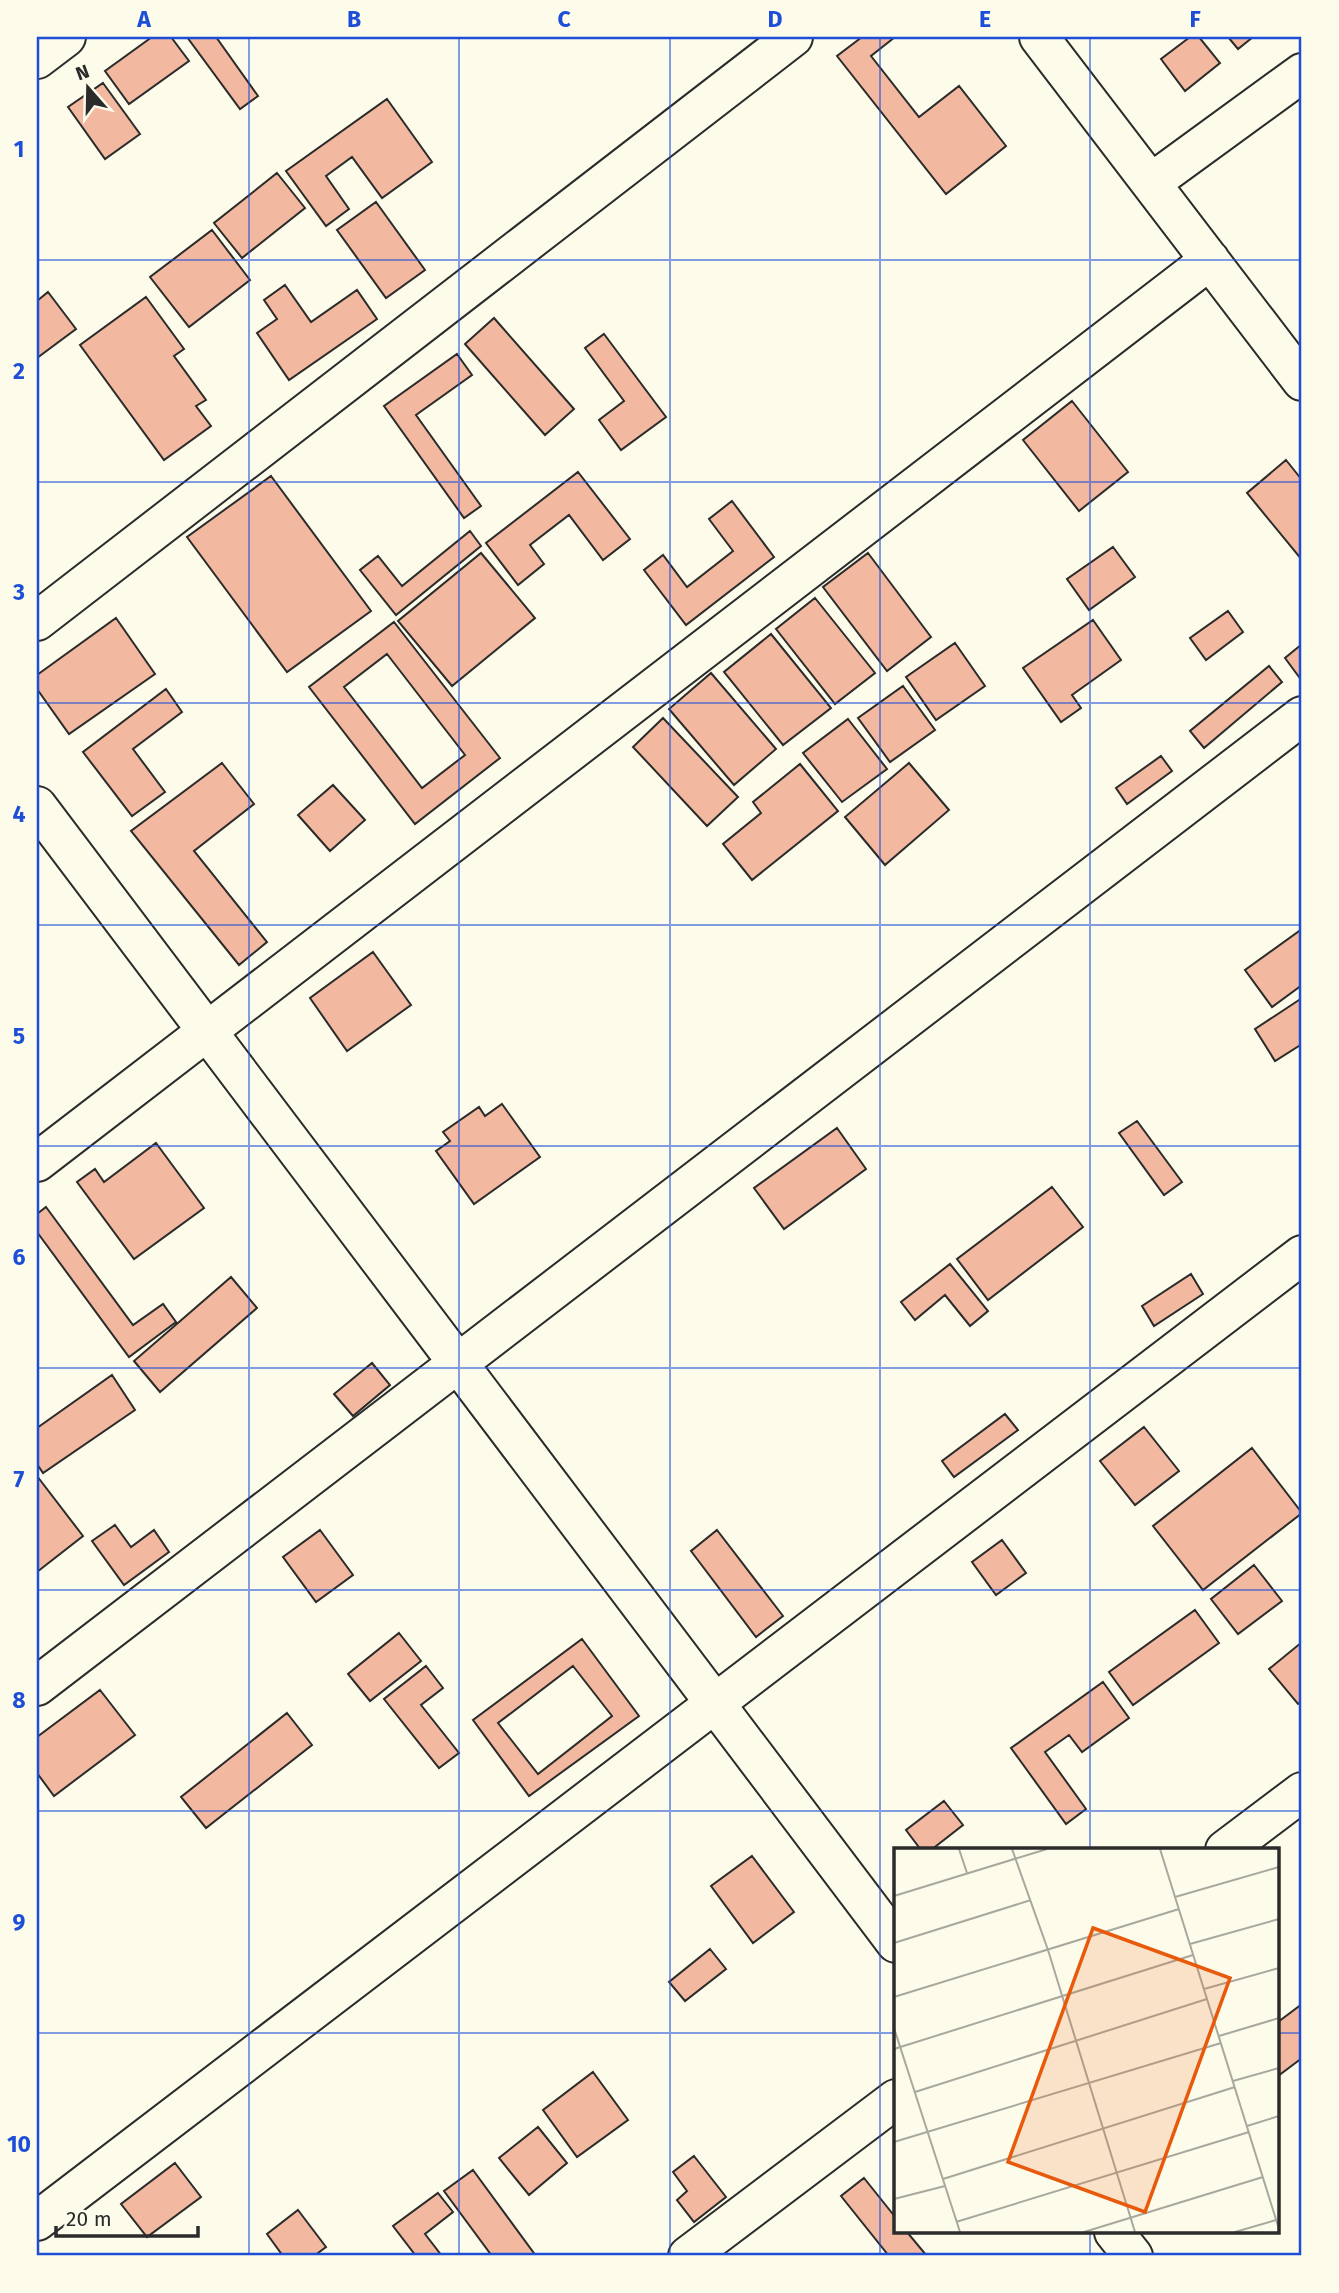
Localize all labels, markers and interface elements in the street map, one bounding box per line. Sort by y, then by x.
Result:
text: A [136,5,151,33]
text: B [347,5,361,33]
text: C [557,5,571,33]
text: D [768,5,783,33]
text: E [979,5,991,33]
text: F [1189,5,1201,33]
north arrow [52,52,122,122]
text: N [72,60,92,85]
text: 1 [14,135,24,163]
text: 2 [13,357,25,385]
text: 3 [12,578,25,606]
text: 4 [13,800,26,828]
text: 5 [13,1022,25,1050]
text: 6 [13,1243,26,1271]
text: 7 [14,1465,25,1493]
text: 8 [12,1686,26,1714]
inset map [894,1848,1280,2234]
text: 9 [13,1908,26,1936]
text: 10 [7,2130,31,2158]
scale bar [56,2195,198,2239]
text: 20 m [66,2206,112,2232]

